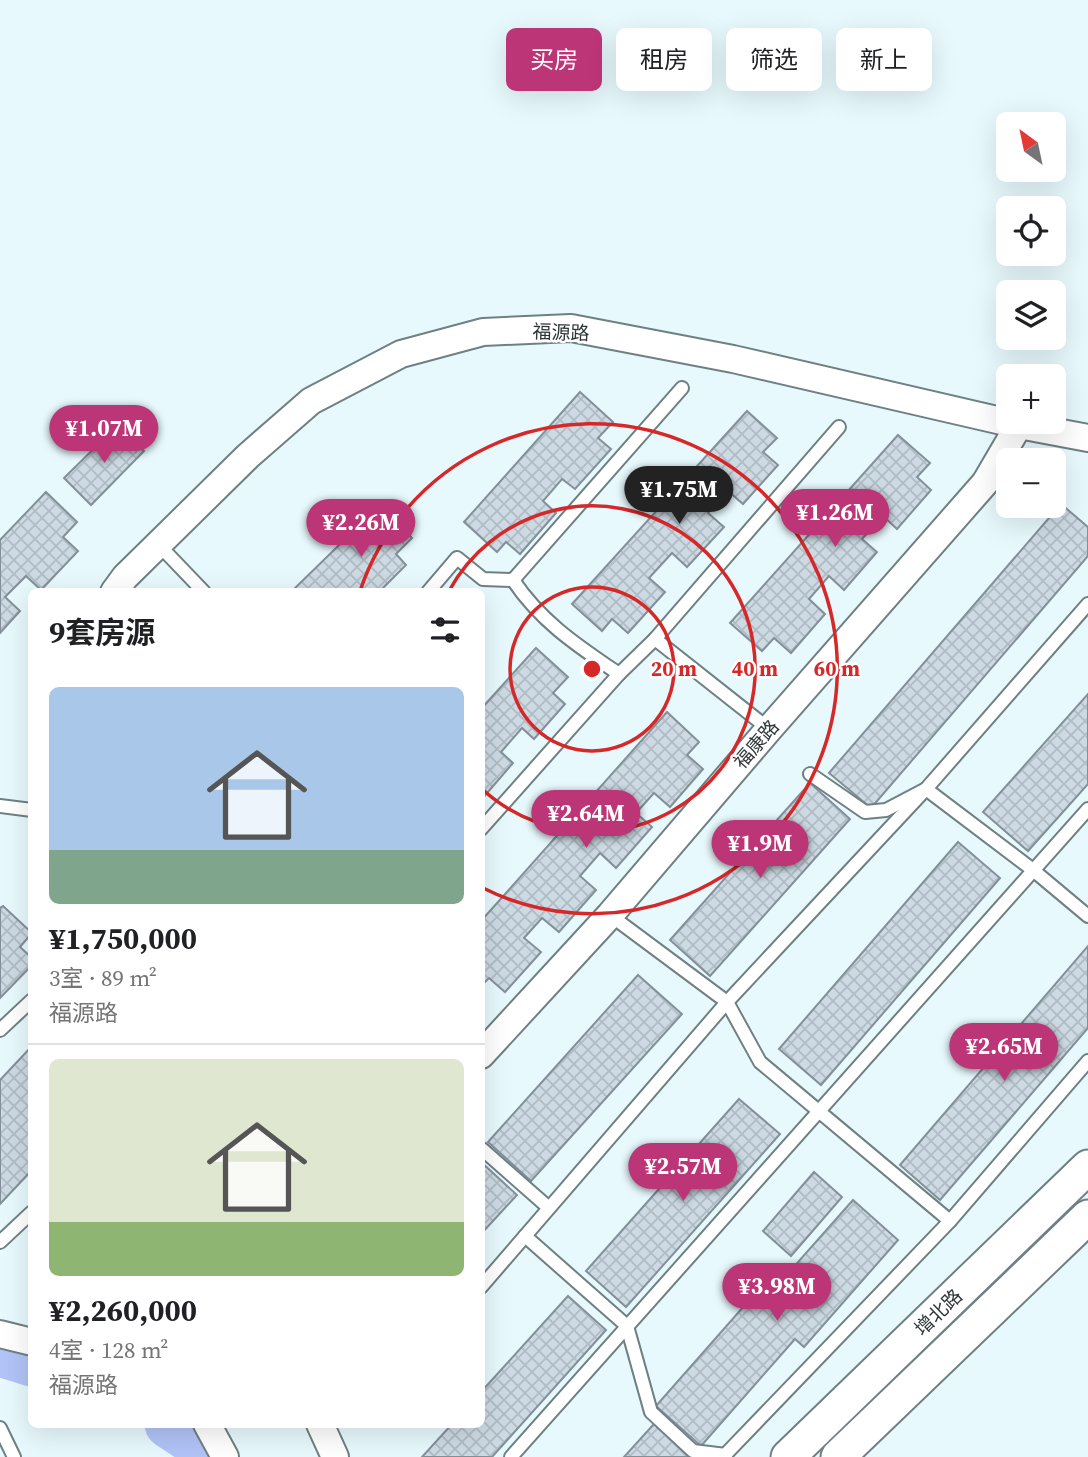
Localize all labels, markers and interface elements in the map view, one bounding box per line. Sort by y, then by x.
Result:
chip: 买房 [506,28,602,91]
chip: 租房 [616,28,712,91]
chip: 筛选 [726,28,822,91]
chip: 新上 [836,28,932,91]
north arrow [996,112,1066,182]
map controls [996,112,1066,518]
button: locate [996,196,1066,266]
button: layers [996,280,1066,350]
street label: 福源路 [532,318,590,346]
button: + [996,364,1066,434]
pin: ¥1.07M [47,406,161,465]
text: ¥1.07M [65,412,143,444]
button: − [996,448,1066,518]
pin: ¥1.75M [622,466,736,526]
text: ¥1.75M [640,473,718,505]
pin: ¥1.26M [778,490,892,549]
text: ¥1.26M [796,496,874,528]
pin: ¥2.26M [304,500,418,559]
text: ¥2.26M [322,506,400,538]
icon: filters [426,611,464,649]
text: 9套房源 [49,612,155,653]
text: 20 m [651,654,697,683]
text: 40 m [732,654,778,683]
text: 60 m [814,654,860,683]
centre of rings [580,657,604,681]
street label: 福康路 [727,714,785,774]
icon: home [194,732,320,858]
pin: ¥2.64M [529,790,643,850]
text: ¥2.64M [547,797,625,829]
pin: ¥1.9M [711,820,809,880]
text: ¥1.9M [728,827,792,859]
text: ¥1,750,000 [49,918,197,959]
text: 3室 · 89 m² [49,962,157,994]
text: 福源路 [49,997,118,1029]
pin: ¥2.65M [947,1024,1061,1083]
text: ¥2.65M [965,1030,1043,1062]
icon: home [194,1104,320,1230]
pin: ¥2.57M [626,1144,740,1203]
text: ¥2.57M [644,1150,722,1182]
pin: ¥3.98M [720,1264,834,1323]
text: ¥3.98M [738,1270,816,1302]
street label: 增北路 [908,1283,968,1341]
text: ¥2,260,000 [49,1290,197,1331]
text: 4室 · 128 m² [49,1334,169,1366]
text: 福源路 [49,1369,118,1401]

